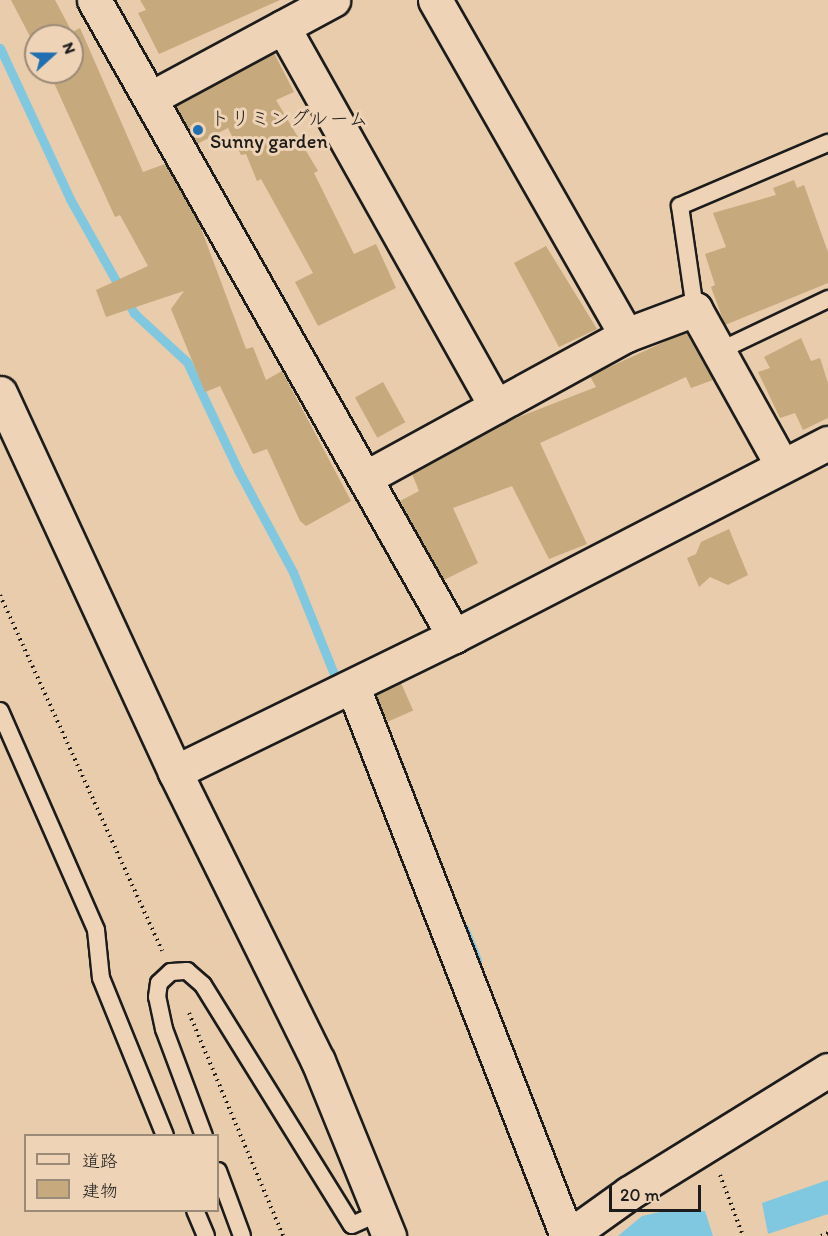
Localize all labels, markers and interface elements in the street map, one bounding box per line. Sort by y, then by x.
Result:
north arrow [24,24,84,84]
text: N [59,40,80,57]
place label: トリミングルーム Sunny garden [210,106,371,153]
marker: トリミングルーム Sunny garden [191,123,205,137]
legend [24,1134,219,1212]
text: 道路 [82,1150,118,1172]
scale bar [612,1173,704,1211]
text: 建物 [82,1180,118,1202]
text: 20 m [620,1184,660,1206]

